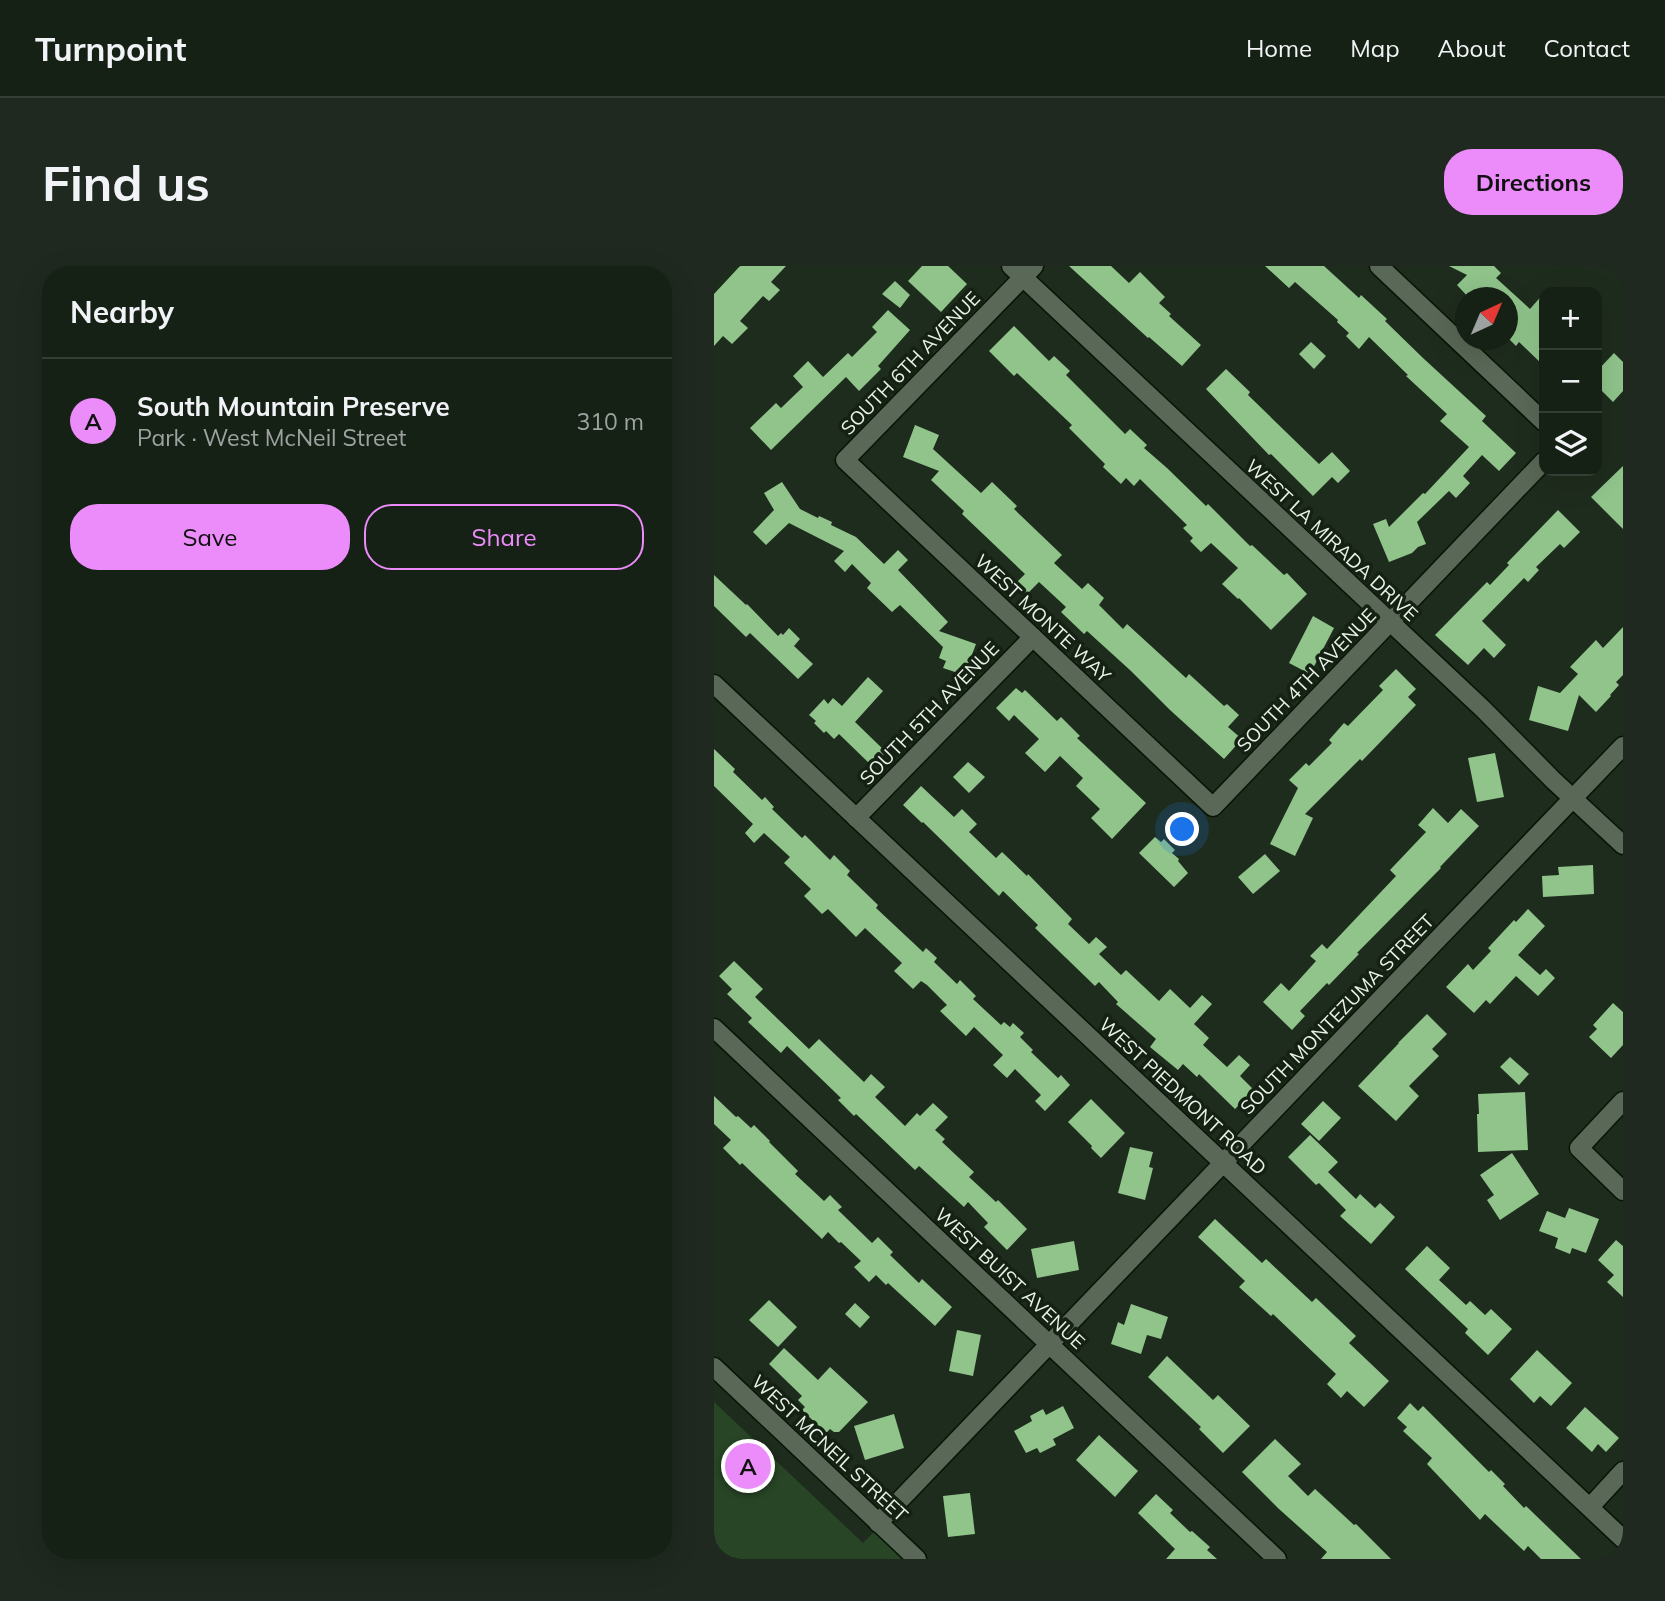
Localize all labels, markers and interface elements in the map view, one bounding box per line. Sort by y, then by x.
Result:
text: Turnpoint [35,28,187,69]
text: Home [1246,33,1312,63]
text: Map [1350,33,1400,63]
text: About [1438,33,1506,63]
text: Contact [1544,33,1630,63]
button: Directions [1444,149,1623,215]
text: Find us [42,152,210,213]
street label: SOUTH 6TH AVENUE [835,286,985,440]
north arrow [1455,287,1518,350]
map controls [1539,287,1602,476]
button: + [1539,287,1602,350]
text: Nearby [70,293,174,331]
button: − [1539,350,1602,413]
text: South Mountain Preserve [137,390,450,423]
text: A [84,407,102,436]
text: 310 m [576,407,644,436]
button: layers [1539,413,1602,476]
text: Park · West McNeil Street [137,423,406,452]
street label: WEST LA MIRADA DRIVE [1241,454,1423,626]
button: Save [70,504,350,570]
button: Share [364,504,644,570]
street label: WEST MONTE WAY [970,549,1116,688]
street label: SOUTH 4TH AVENUE [1231,603,1381,757]
street label: SOUTH 5TH AVENUE [854,636,1004,790]
your location [1165,812,1199,846]
street label: SOUTH MONTEZUMA STREET [1235,908,1440,1119]
street label: WEST PIEDMONT ROAD [1094,1012,1272,1180]
street label: WEST BUIST AVENUE [930,1202,1090,1354]
street label: WEST MCNEIL STREET [747,1369,913,1527]
pin: A [725,1440,771,1492]

